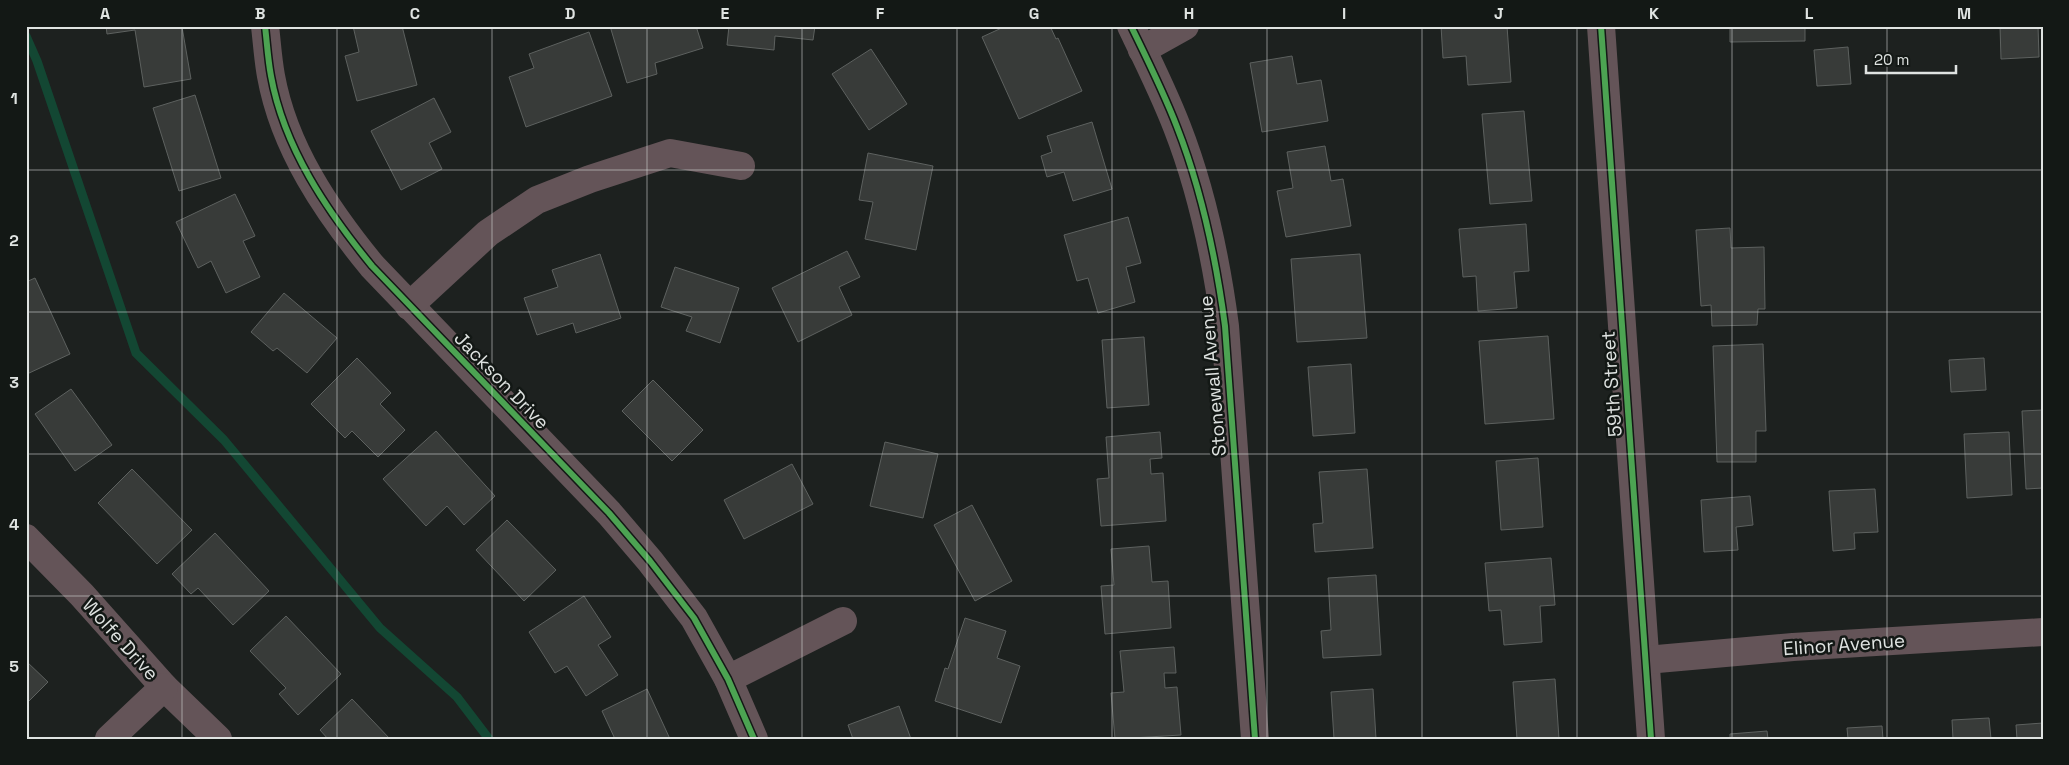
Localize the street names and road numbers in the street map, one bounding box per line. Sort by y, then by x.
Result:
street label: Stonewall Avenue [1193,294,1232,458]
street label: Jackson Drive [449,326,555,435]
street label: 59th Street [1595,330,1628,438]
street label: Wolfe Drive [77,593,164,686]
street label: Elinor Avenue [1782,628,1906,661]

